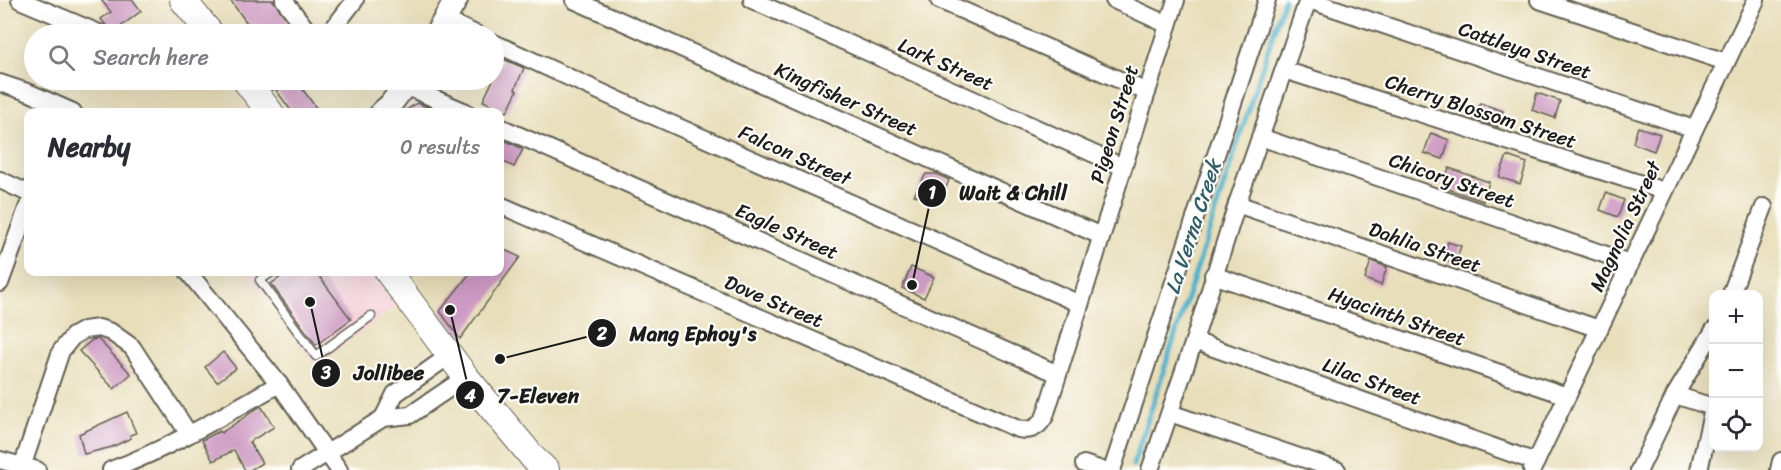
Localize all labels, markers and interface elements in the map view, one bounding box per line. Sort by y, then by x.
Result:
street label: Cattleya Street [1454,11,1596,90]
search box [24,24,504,90]
street label: Lark Street [892,28,999,101]
text: Search here [93,38,209,77]
icon: search [45,41,78,74]
street label: Kingfisher Street [769,52,923,147]
street label: Pigeon Street [1080,60,1149,188]
street label: Cherry Blossom Street [1381,64,1581,159]
street label: Falcon Street [733,115,858,196]
text: Nearby [48,124,130,170]
text: 0 results [400,130,480,165]
street label: Chicory Street [1384,143,1520,218]
water label: La Verna Creek [1153,152,1233,299]
street label: Magnolia Street [1580,154,1672,298]
callout: Wait & Chill [917,173,1079,212]
text: Wait & Chill [959,174,1068,212]
text: 1 [928,177,936,209]
street label: Eagle Street [729,193,844,270]
street label: Dahlia Street [1364,212,1486,283]
street label: Dove Street [719,265,829,338]
street label: Hyacinth Street [1323,277,1471,356]
map controls [1709,290,1763,452]
button: + [1709,290,1763,344]
callout: Mang Ephoy's [587,314,768,353]
text: Mang Ephoy's [629,315,757,353]
text: 2 [596,318,608,350]
button: − [1709,344,1763,398]
street label: Lilac Street [1317,347,1427,416]
callout: Jollibee [311,353,436,392]
text: Jollibee [353,354,424,392]
text: 3 [320,357,331,389]
callout: 7-Eleven [455,376,591,415]
text: 7-Eleven [497,377,580,415]
text: 4 [463,380,476,412]
button: locate [1709,398,1763,452]

